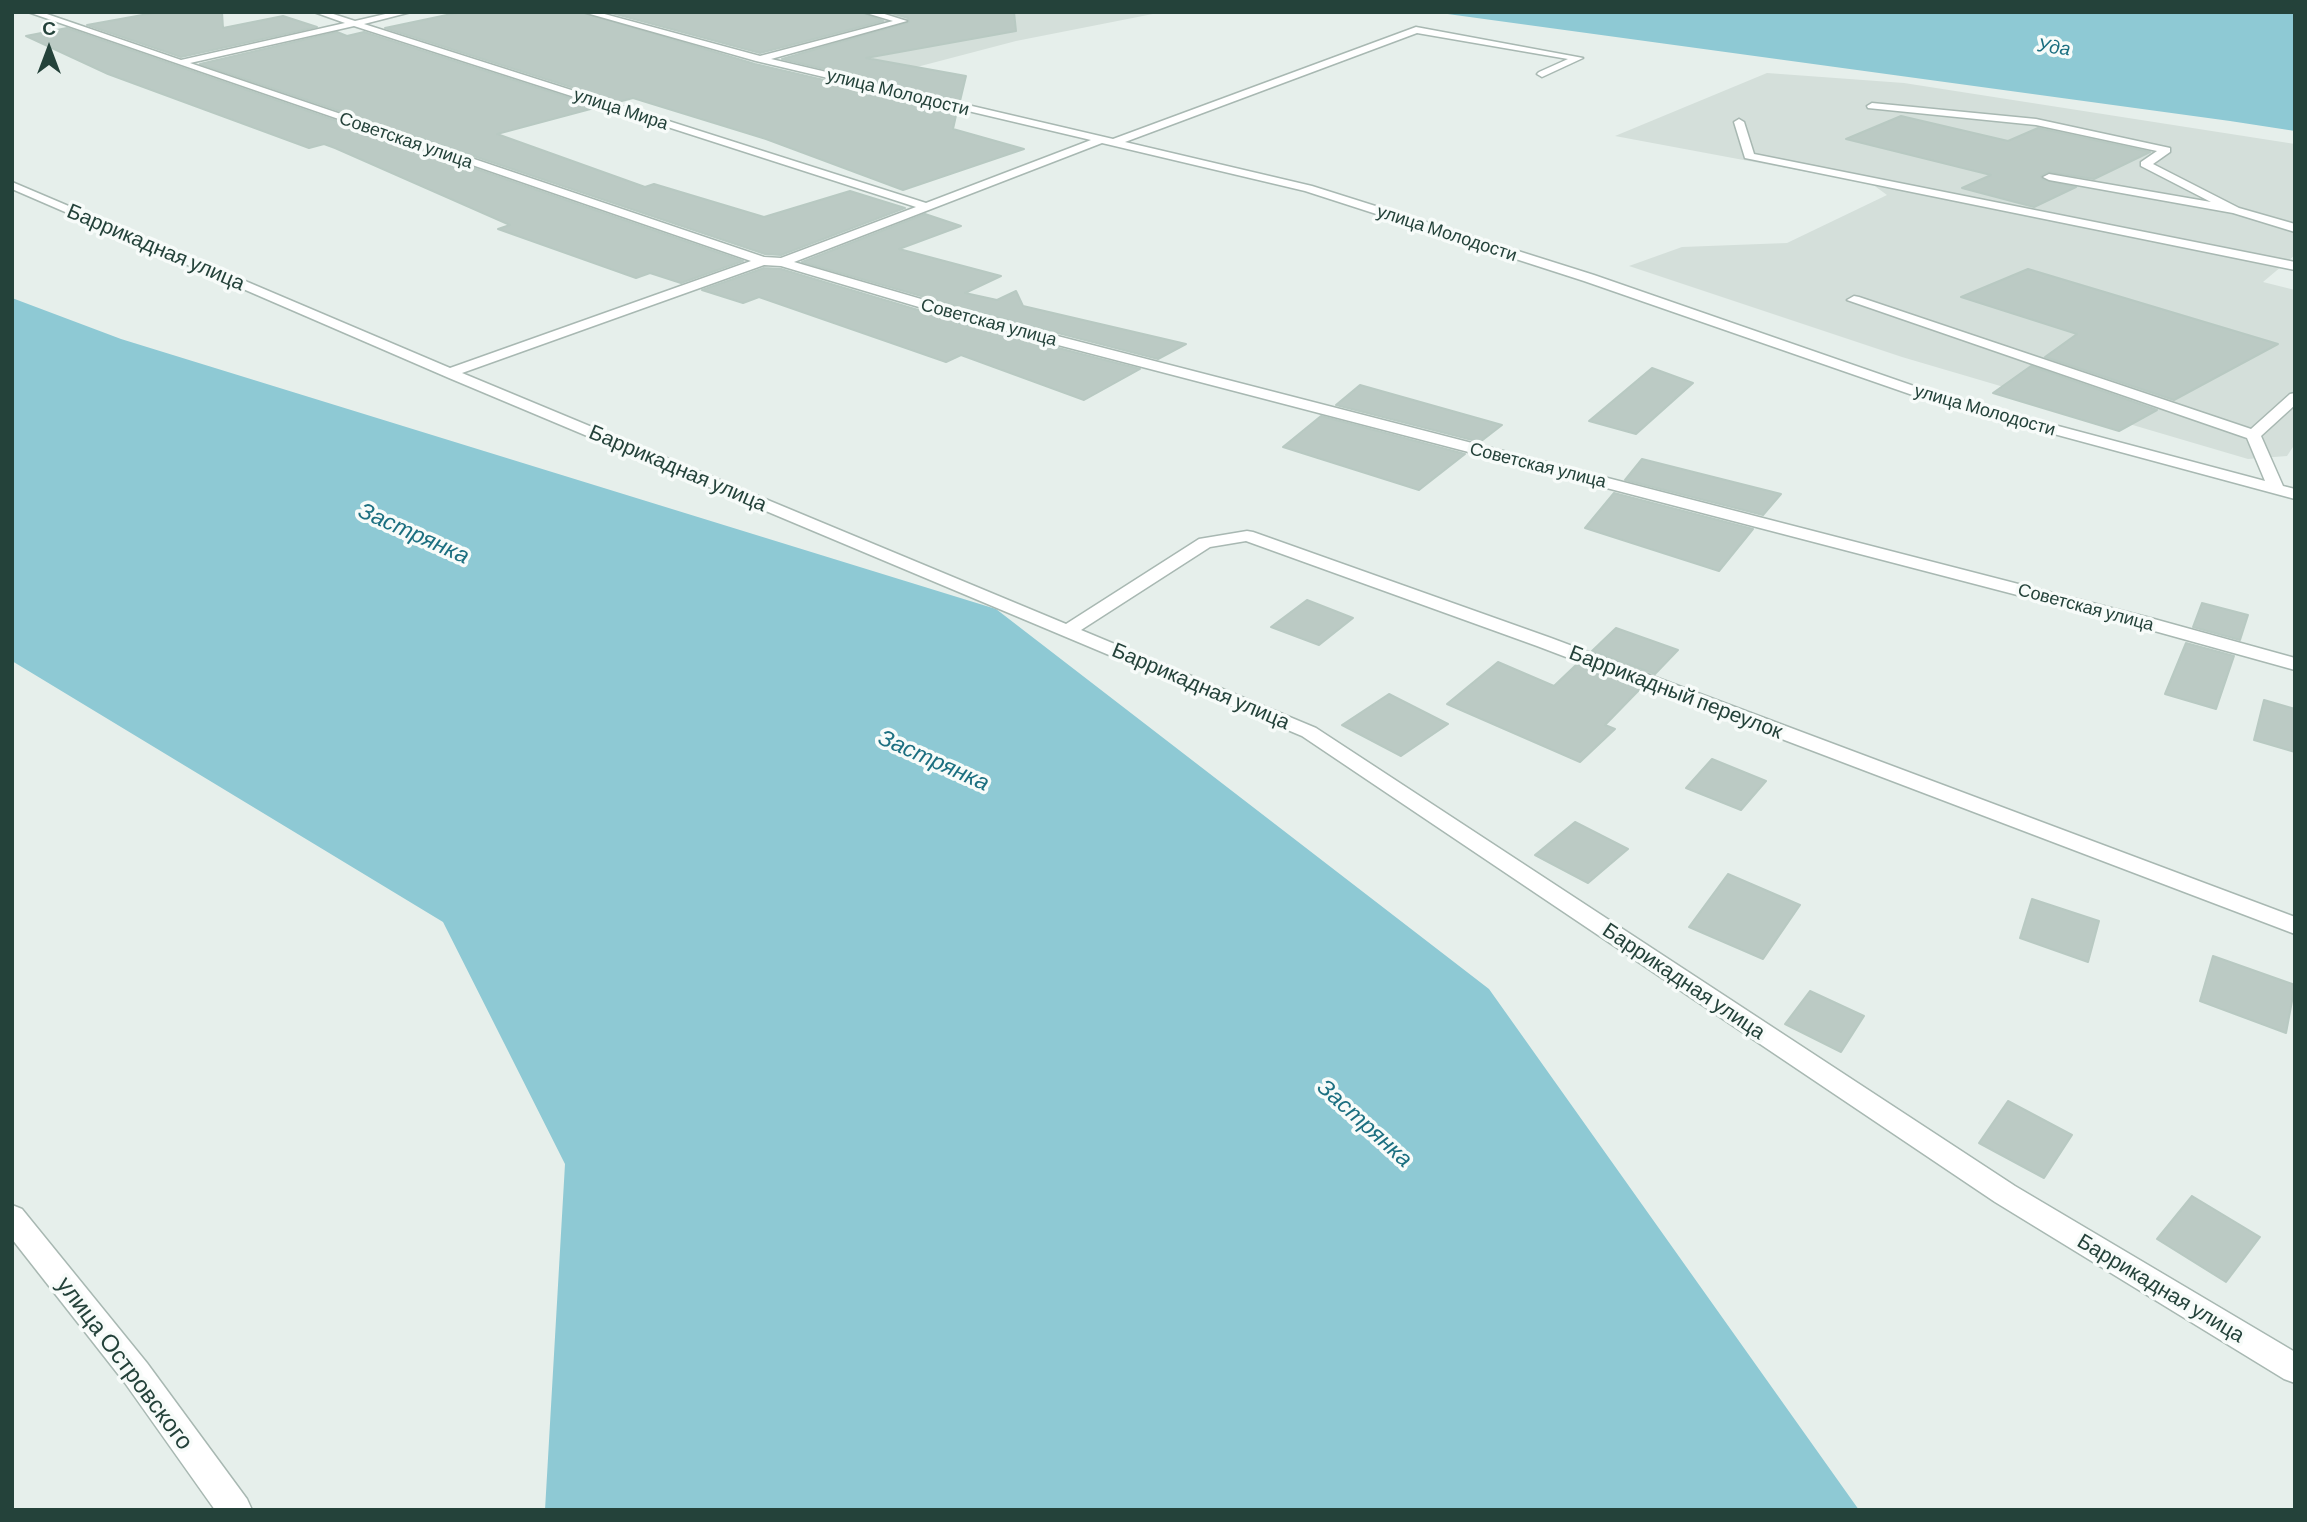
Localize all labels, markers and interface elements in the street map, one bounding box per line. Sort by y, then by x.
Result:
north arrow [14,14,84,84]
text: С [42,16,56,39]
water label: Уда [2036,33,2072,61]
street label: улица Молодости [825,64,971,120]
street label: улица Мира [571,84,671,134]
street label: Советская улица [336,107,476,173]
street label: Баррикадная улица [63,198,249,296]
street label: улица Молодости [1374,200,1520,266]
street label: Советская улица [919,293,1059,351]
street label: улица Молодости [1912,379,2058,441]
street label: Баррикадная улица [585,419,771,517]
street label: Советская улица [1467,438,1609,492]
water label: Застрянка [354,496,474,570]
street label: Советская улица [2016,578,2156,636]
street label: Баррикадная улица [1108,637,1294,735]
street label: Баррикадный переулок [1566,640,1786,744]
water label: Застрянка [874,723,994,797]
street label: Баррикадная улица [1598,917,1770,1045]
water label: Застрянка [1312,1073,1418,1173]
street label: Баррикадная улица [2073,1228,2249,1348]
street label: улица Островского [51,1271,199,1455]

